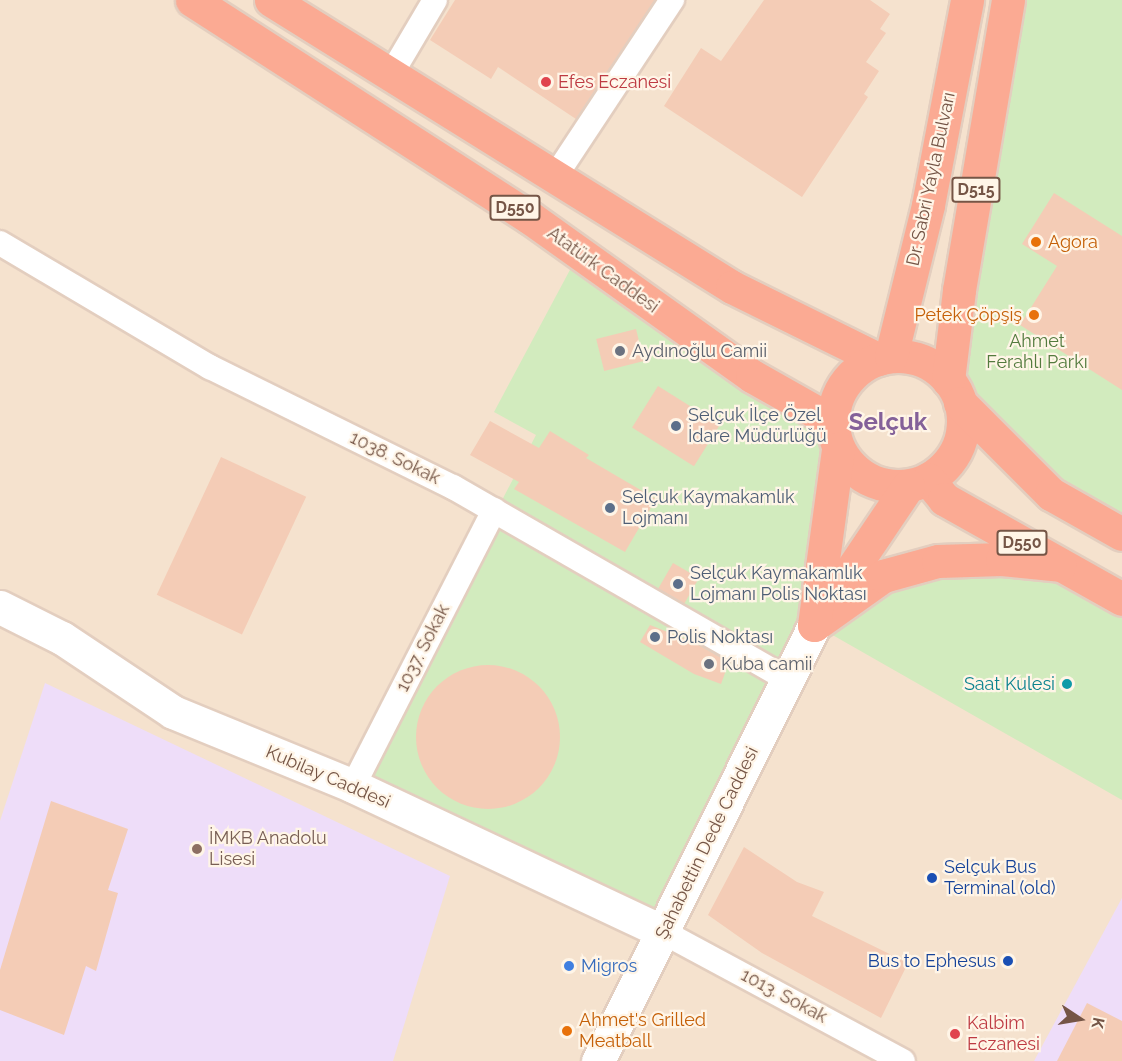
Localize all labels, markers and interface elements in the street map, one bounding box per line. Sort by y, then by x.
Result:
place label: Efes Eczanesi [558,71,671,93]
marker: Efes Eczanesi [539,75,553,89]
street label: Dr. Sabri Yayla Bulvarı [902,90,960,268]
road number: D515 [950,177,1002,203]
road number: D550 [488,195,542,221]
street label: Atatürk Caddesi [543,222,663,318]
place label: Agora [1048,231,1098,253]
marker: Agora [1029,235,1043,249]
place label: Petek Çöpşiş [914,304,1022,326]
marker: Petek Çöpşiş [1027,308,1041,322]
park label: Ahmet Ferahlı Parkı [986,331,1088,374]
place label: Aydınoğlu Camii [632,340,767,362]
marker: Aydınoğlu Camii [613,344,627,358]
place label: Selçuk İlçe Özel İdare Müdürlüğü [688,405,827,448]
district label: Selçuk [849,408,927,436]
marker: Selçuk İlçe Özel İdare Müdürlüğü [669,419,683,433]
street label: 1038. Sokak [346,427,444,489]
place label: Selçuk Kaymakamlık Lojmanı [622,487,795,530]
marker: Selçuk Kaymakamlık Lojmanı [603,501,617,515]
road number: D550 [995,530,1049,556]
place label: Selçuk Kaymakamlık Lojmanı Polis Noktası [690,563,867,606]
marker: Selçuk Kaymakamlık Lojmanı Polis Noktası [671,577,685,591]
street label: 1037. Sokak [392,601,454,695]
place label: Polis Noktası [667,626,773,648]
marker: Polis Noktası [648,630,662,644]
place label: Kuba camii [721,653,813,675]
marker: Kuba camii [702,657,716,671]
place label: Saat Kulesi [964,673,1055,695]
marker: Saat Kulesi [1060,677,1074,691]
street label: Kubilay Caddesi [262,741,394,813]
street label: Şahabettin Dede Caddesi [651,743,763,943]
place label: İMKB Anadolu Lisesi [209,828,327,870]
marker: İMKB Anadolu Lisesi [190,842,204,856]
place label: Selçuk Bus Terminal (old) [944,857,1056,900]
marker: Selçuk Bus Terminal (old) [925,871,939,885]
place label: Bus to Ephesus [868,950,996,972]
marker: Bus to Ephesus [1001,954,1015,968]
place label: Migros [581,955,637,977]
marker: Migros [562,959,576,973]
street label: 1013. Sokak [737,964,831,1028]
north arrow [1050,989,1110,1049]
place label: Ahmet's Grilled Meatball [579,1010,706,1052]
place label: Kalbim Eczanesi [967,1013,1040,1056]
text: K [1088,1016,1109,1030]
marker: Ahmet's Grilled Meatball [560,1024,574,1038]
marker: Kalbim Eczanesi [948,1027,962,1041]

